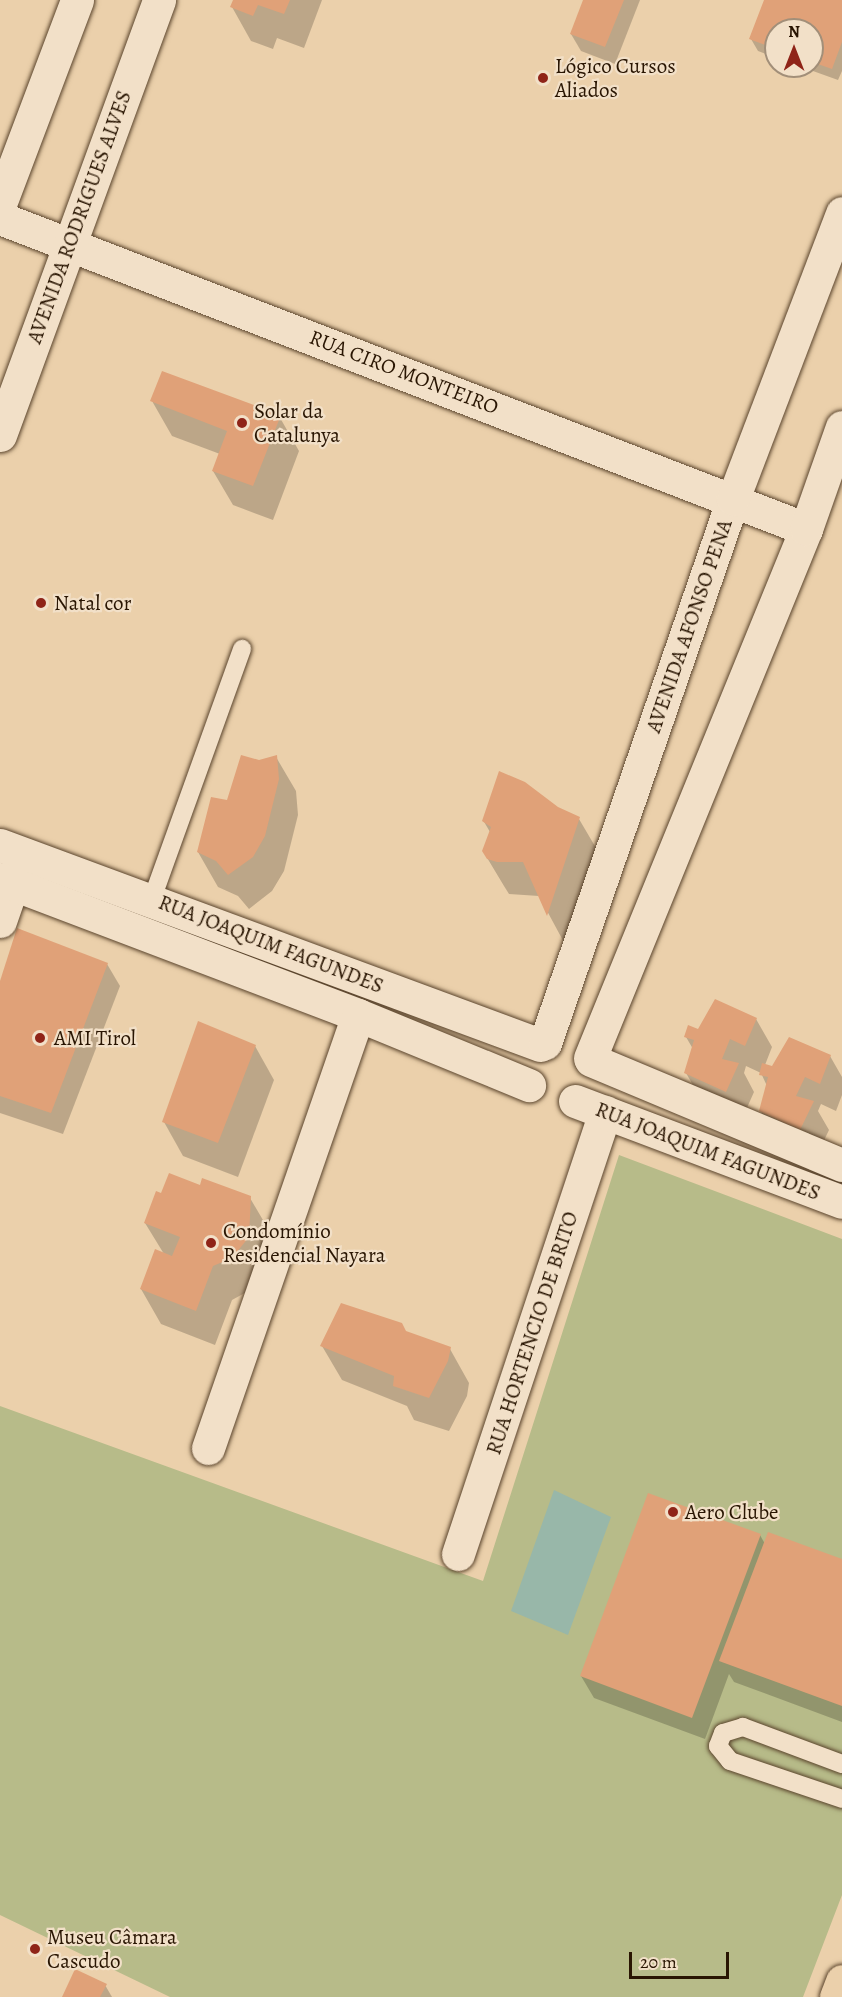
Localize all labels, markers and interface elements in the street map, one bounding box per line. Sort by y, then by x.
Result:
north arrow [764,18,824,78]
text: N [788,21,800,43]
place label: Lógico Cursos Aliados [555,53,676,103]
marker: Lógico Cursos Aliados [536,71,550,85]
street label: AVENIDA RODRIGUES ALVES [21,87,137,347]
street label: RUA CIRO MONTEIRO [306,324,502,420]
place label: Solar da Catalunya [254,398,340,448]
marker: Solar da Catalunya [235,416,249,430]
street label: AVENIDA AFONSO PENA [641,516,737,736]
place label: Natal cor [54,590,132,616]
marker: Natal cor [32,594,50,612]
street label: RUA JOAQUIM FAGUNDES [155,889,387,999]
place label: AMI Tirol [54,1025,136,1051]
marker: AMI Tirol [31,1029,49,1047]
street label: RUA JOAQUIM FAGUNDES [592,1096,824,1206]
street label: RUA HORTENCIO DE BRITO [481,1208,583,1458]
place label: Condomínio Residencial Nayara [223,1218,386,1268]
marker: Condomínio Residencial Nayara [204,1236,218,1250]
place label: Aero Clube [685,1499,779,1525]
marker: Aero Clube [666,1505,680,1519]
place label: Museu Câmara Cascudo [47,1924,177,1974]
scale bar [632,1940,732,1978]
marker: Museu Câmara Cascudo [28,1942,42,1956]
text: 20 m [640,1950,677,1974]

